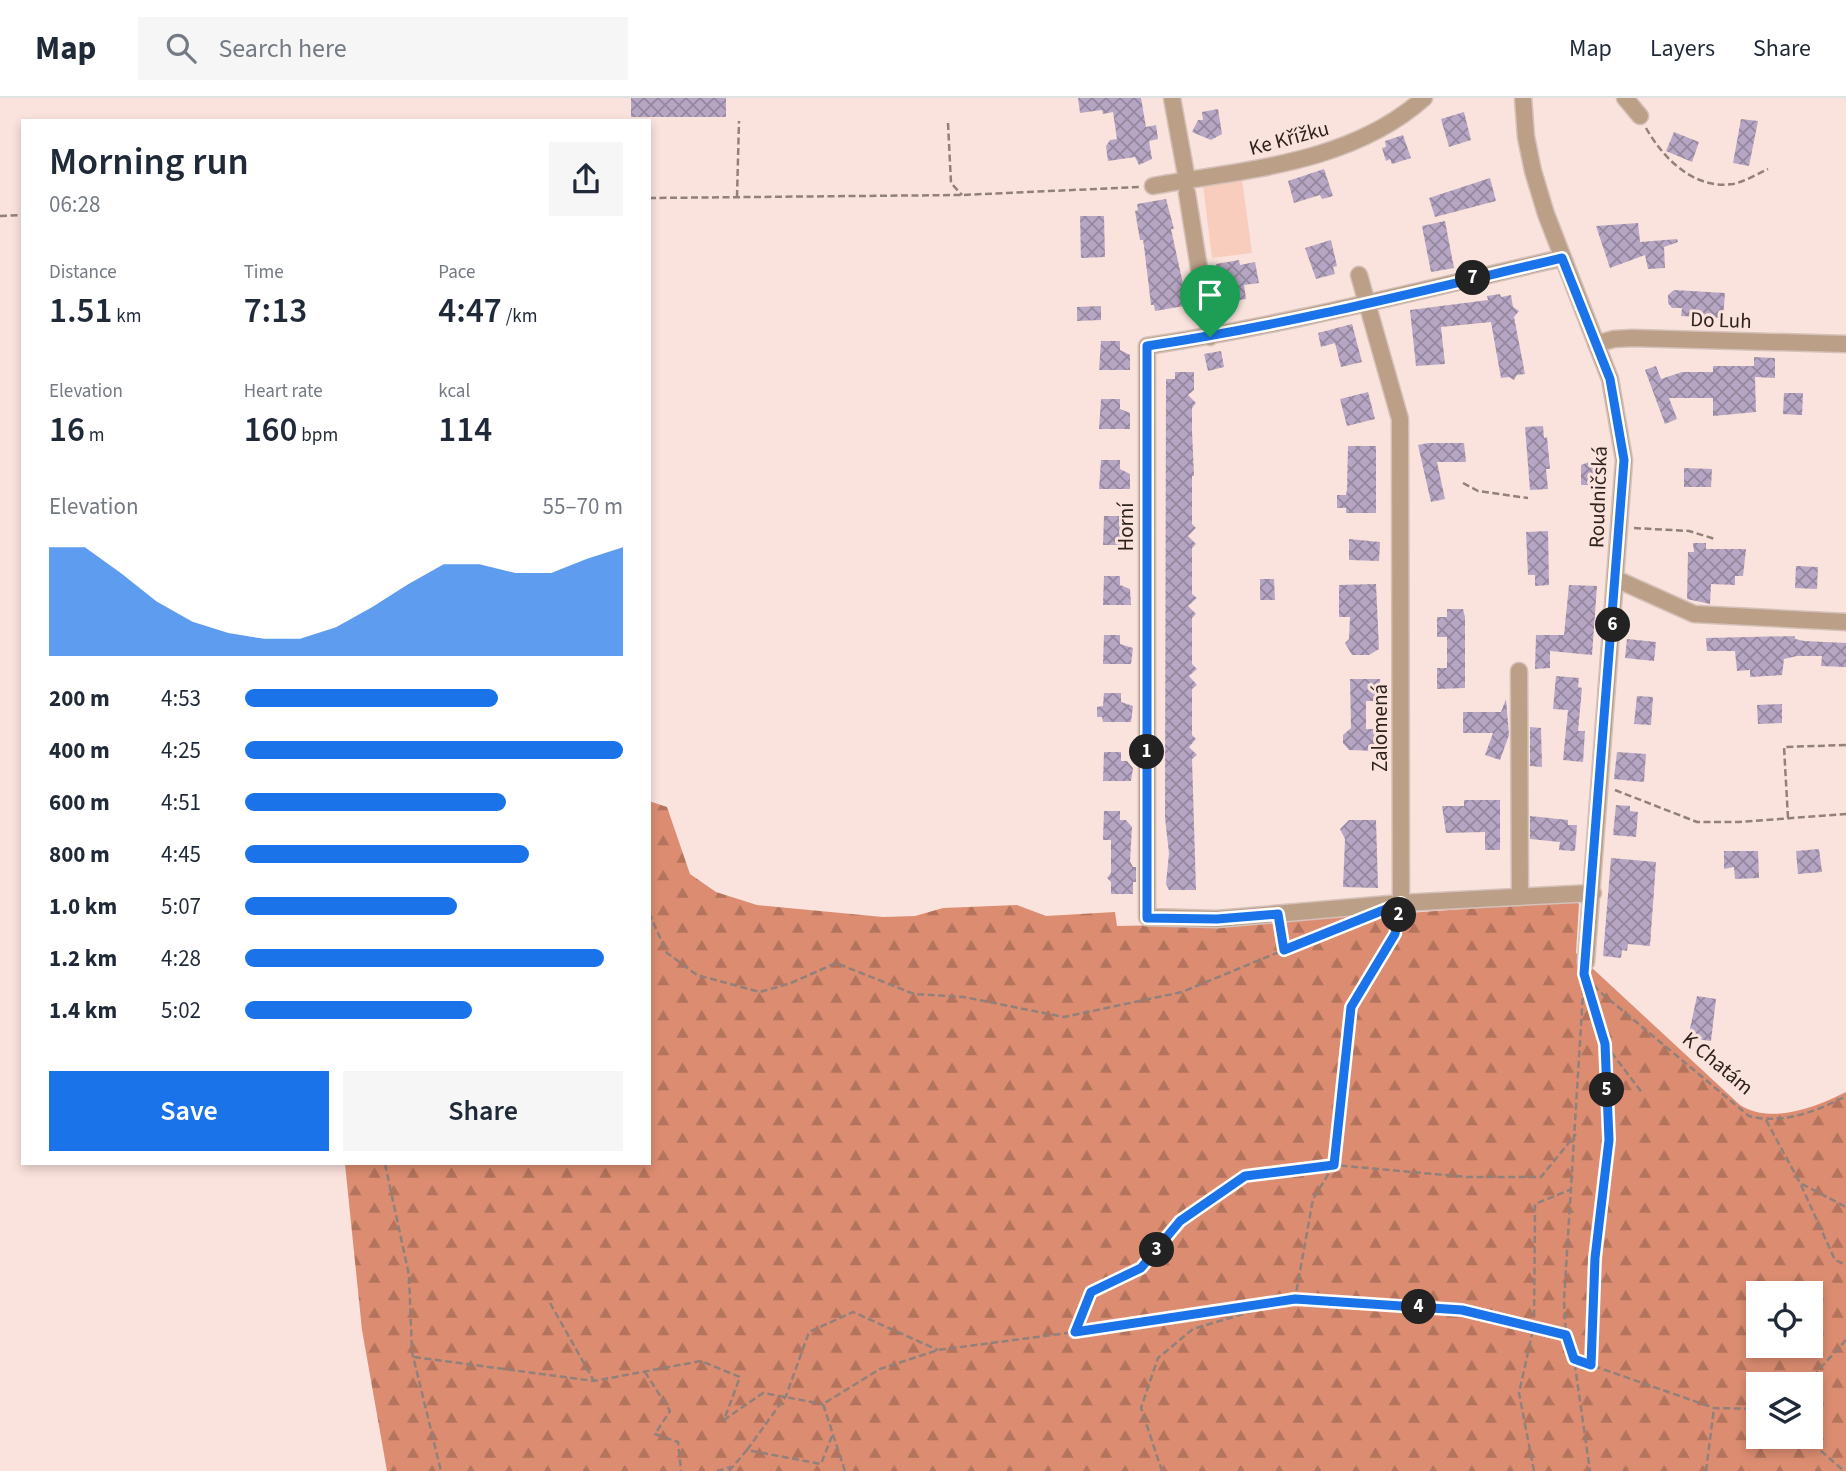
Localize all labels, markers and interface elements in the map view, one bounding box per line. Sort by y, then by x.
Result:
search box [138,17,628,80]
text: Map [35,25,96,72]
icon: search [162,29,200,67]
text: Search here [218,30,347,67]
text: Map [1569,31,1612,66]
text: Layers [1650,31,1715,66]
text: Share [1753,31,1811,66]
street label: Ke Křížku [1246,113,1332,163]
text: Morning run [49,135,249,189]
button: share [549,142,623,216]
text: 06:28 [49,188,100,221]
text: Distance [49,259,117,286]
text: Time [244,259,284,286]
text: Pace [438,259,476,286]
pin: 7 [1456,260,1490,296]
text: 7 [1467,264,1478,291]
pin [1180,265,1240,337]
icon: arrive [1191,276,1229,314]
text: 1.51 [49,286,113,336]
text: 7:13 [244,286,307,336]
text: 4:47 [438,286,502,336]
text: km [113,303,141,330]
text: /km [502,303,537,330]
street label: Do Luh [1690,304,1752,336]
text: Elevation [49,378,123,405]
text: Heart rate [244,378,323,405]
text: kcal [438,378,470,405]
text: 16 [49,405,85,455]
text: 160 [244,405,298,455]
text: 114 [438,405,492,455]
text: m [85,422,104,449]
text: bpm [298,422,338,449]
street label: Roudničská [1581,446,1615,548]
text: Elevation [49,490,139,523]
text: 55–70 m [543,490,623,523]
street label: Horní [1111,502,1141,552]
pin: 6 [1596,608,1630,642]
text: 6 [1607,611,1618,638]
text: 200 m [49,682,110,715]
text: 4:53 [161,682,201,715]
street label: Zalomená [1365,684,1395,772]
text: 400 m [49,734,110,767]
text: 4:25 [161,734,201,767]
pin: 1 [1130,734,1164,770]
text: 1 [1141,738,1152,765]
text: 600 m [49,786,110,819]
text: 4:51 [161,786,201,819]
text: 800 m [49,838,110,871]
text: 4:45 [161,838,201,871]
text: 1.0 km [49,890,117,923]
text: 5:07 [161,890,201,923]
pin: 2 [1382,898,1416,932]
text: 2 [1393,901,1404,928]
text: 1.2 km [49,942,117,975]
text: 4:28 [161,942,201,975]
text: 1.4 km [49,994,117,1027]
text: 5:02 [161,994,201,1027]
street label: K Chatám [1676,1024,1760,1102]
button: Save [49,1071,329,1151]
button: Share [343,1071,623,1151]
pin: 5 [1590,1072,1624,1108]
text: 5 [1601,1076,1612,1103]
pin: 3 [1140,1232,1174,1268]
text: 3 [1151,1236,1162,1263]
map controls [1746,1281,1823,1449]
button: locate [1746,1281,1823,1358]
pin: 4 [1402,1290,1436,1324]
text: 4 [1413,1293,1424,1320]
button: layers [1746,1372,1823,1449]

